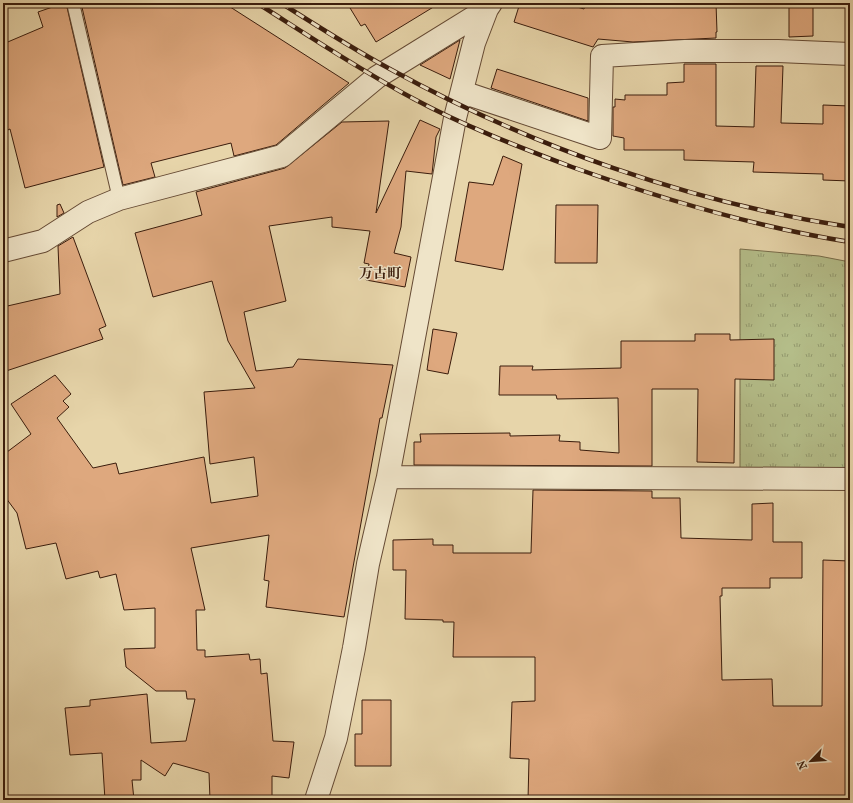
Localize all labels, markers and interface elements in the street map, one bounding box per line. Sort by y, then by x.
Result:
district label: 万古町 [359,265,402,282]
north arrow [791,741,831,781]
text: N [794,758,810,772]

